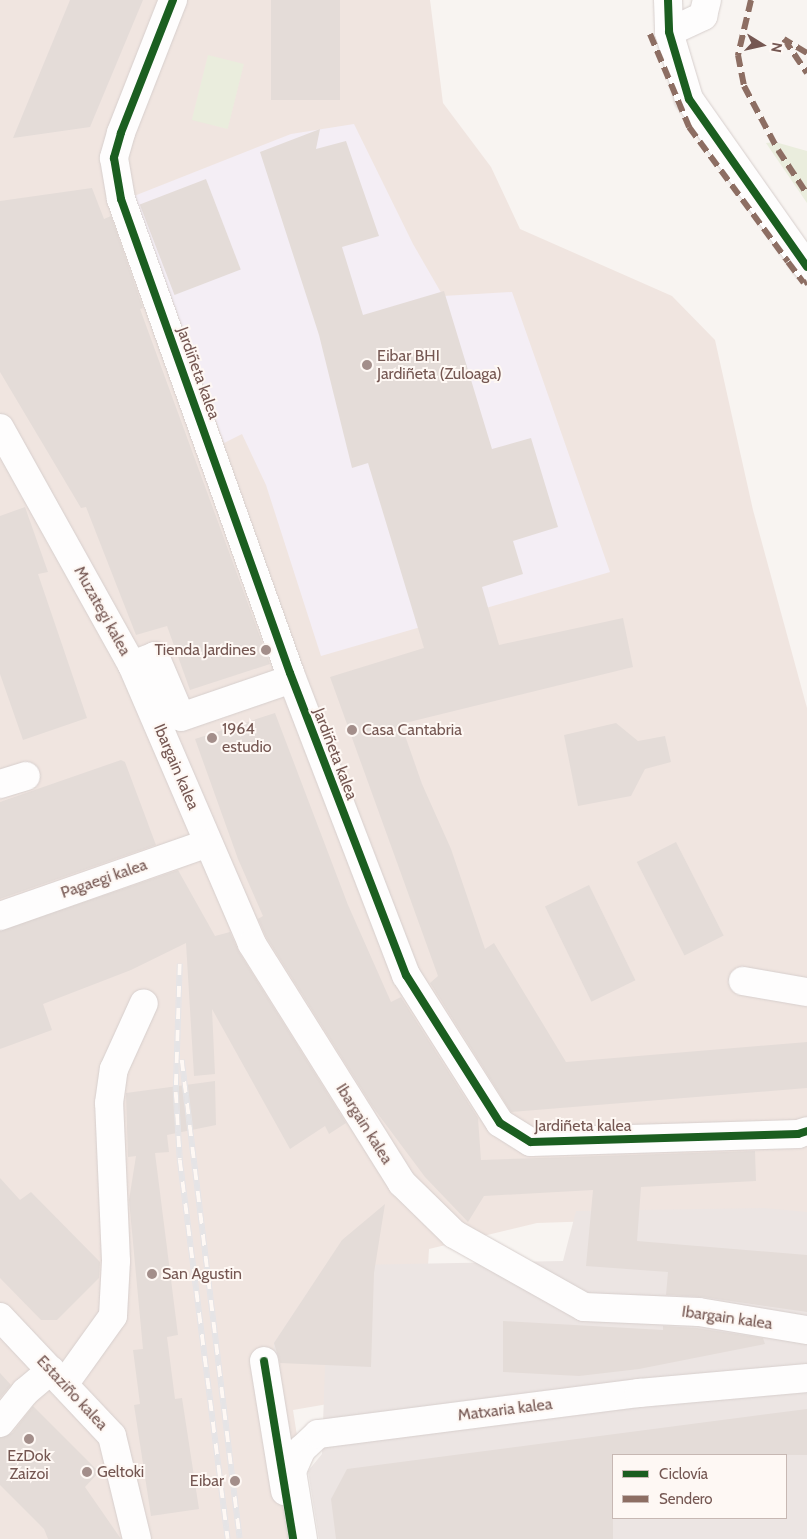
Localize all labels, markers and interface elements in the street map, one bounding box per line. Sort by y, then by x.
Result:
north arrow [737,20,787,70]
text: N [767,41,786,54]
street label: Jardiñeta kalea [172,324,224,422]
place label: Eibar BHI Jardiñeta (Zuloaga) [377,346,502,384]
marker: Eibar BHI Jardiñeta (Zuloaga) [361,359,373,371]
street label: Muzategi kalea [70,563,134,659]
place label: Tienda Jardines [154,640,256,660]
marker: Tienda Jardines [260,644,272,656]
street label: Jardiñeta kalea [309,705,361,803]
place label: 1964 estudio [222,719,272,757]
place label: Casa Cantabria [362,720,462,740]
street label: Ibargain kalea [149,721,203,813]
marker: Casa Cantabria [346,724,358,736]
marker: 1964 estudio [206,732,218,744]
street label: Pagaegi kalea [58,855,150,903]
street label: Ibargain kalea [332,1080,396,1168]
street label: Jardiñeta kalea [535,1116,631,1136]
place label: San Agustin [162,1264,242,1284]
marker: San Agustin [146,1268,158,1280]
street label: Ibargain kalea [680,1302,774,1334]
street label: Estaziño kalea [33,1352,111,1434]
street label: Matxaria kalea [457,1395,553,1425]
marker: EzDok Zaizoi [23,1433,35,1445]
place label: EzDok Zaizoi [7,1446,51,1484]
legend [612,1454,787,1519]
place label: Geltoki [97,1462,144,1482]
text: Ciclovía [659,1465,708,1483]
marker: Geltoki [81,1466,93,1478]
place label: Eibar [190,1471,224,1491]
marker: Eibar [228,1474,242,1488]
text: Sendero [659,1490,713,1508]

